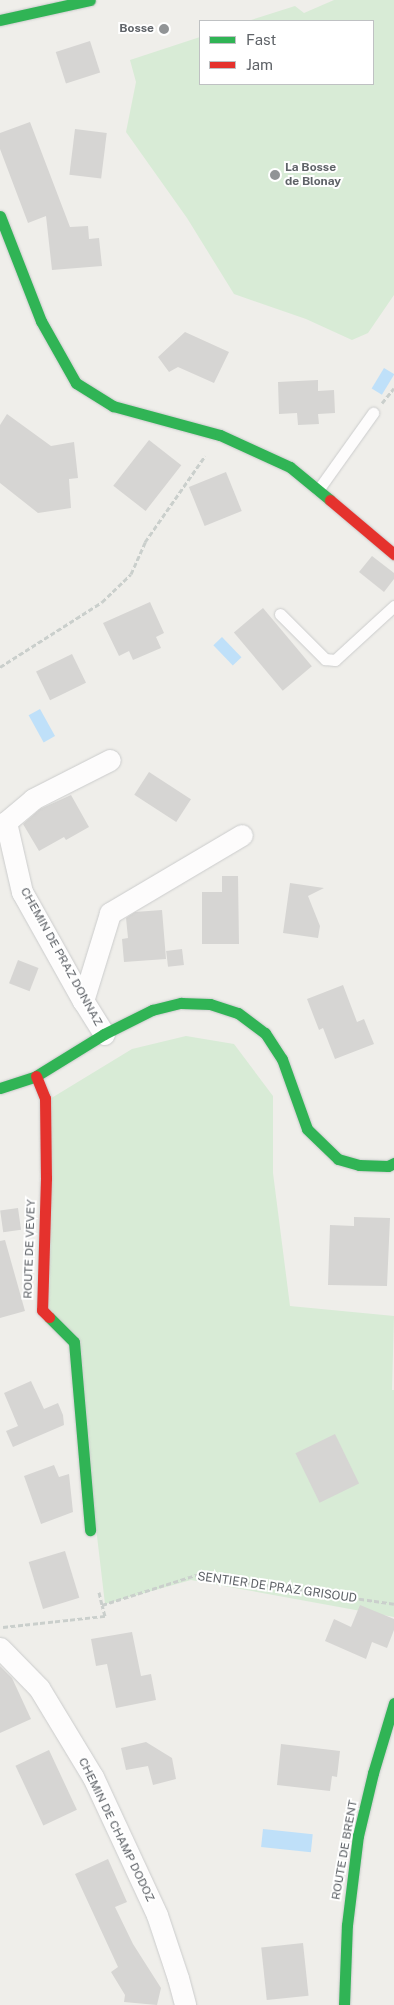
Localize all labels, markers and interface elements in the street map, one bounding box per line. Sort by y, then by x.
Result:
legend [199,20,374,85]
place label: Bosse [119,22,154,36]
marker: Bosse [158,23,170,35]
text: Fast [246,31,276,48]
text: Jam [246,56,273,73]
place label: La Bosse de Blonay [285,161,341,189]
marker: La Bosse de Blonay [269,169,281,181]
street label: CHEMIN DE PRAZ DONNAZ [17,885,105,1029]
street label: ROUTE DE VEVEY [21,1199,39,1299]
street label: SENTIER DE PRAZ GRISOUD [196,1570,358,1606]
street label: CHEMIN DE CHAMP DODOZ [75,1756,157,1904]
street label: ROUTE DE BRENT [329,1799,361,1901]

